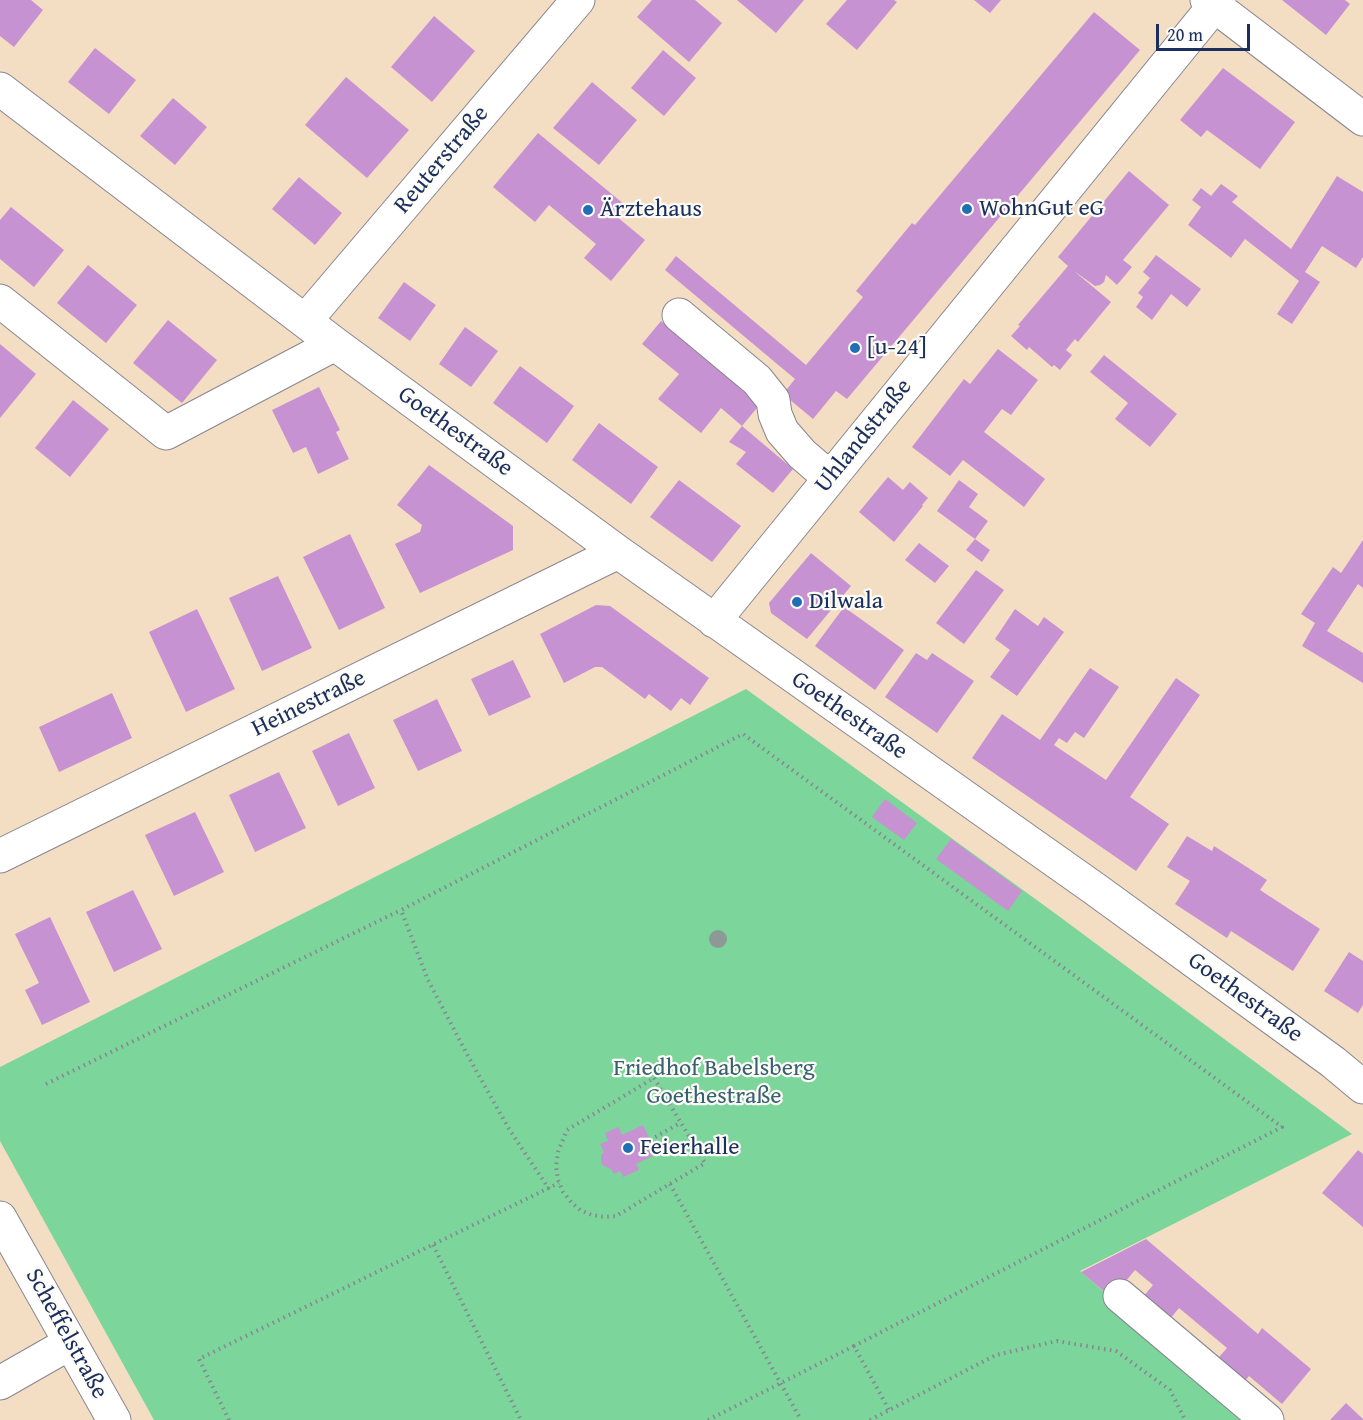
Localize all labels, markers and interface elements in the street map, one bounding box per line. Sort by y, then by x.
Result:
scale bar [1159,12,1254,50]
text: 20 m [1167,21,1203,48]
street label: Reuterstraße [389,100,495,220]
place label: WohnGut eG [979,195,1104,223]
place label: Ärztehaus [600,196,702,224]
marker: WohnGut eG [960,202,974,216]
marker: Ärztehaus [581,203,595,217]
place label: [u-24] [867,334,926,362]
marker: [u-24] [848,341,862,355]
street label: Uhlandstraße [809,373,919,499]
street label: Goethestraße [392,381,518,483]
place label: Dilwala [809,588,883,616]
marker: Dilwala [790,595,804,609]
street label: Heinestraße [247,664,371,744]
street label: Goethestraße [785,665,913,767]
street label: Goethestraße [1182,947,1308,1049]
park label: Friedhof Babelsberg Goethestraße [613,1055,815,1111]
place label: Feierhalle [640,1134,739,1162]
marker: Feierhalle [621,1141,635,1155]
street label: Scheffelstraße [18,1264,114,1404]

